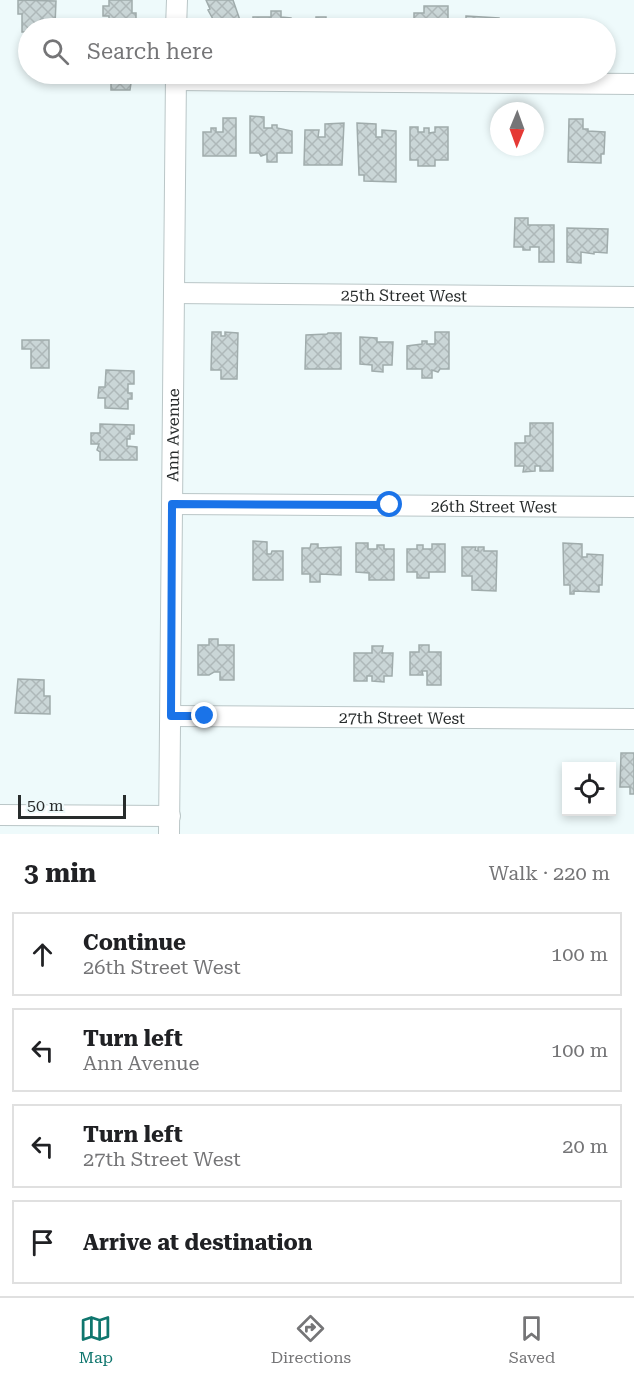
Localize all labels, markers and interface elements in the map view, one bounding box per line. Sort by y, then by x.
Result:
search box [18,18,616,84]
icon: search [39,35,72,68]
text: Search here [87,39,213,64]
north arrow [490,102,544,156]
street label: 25th Street West [341,285,467,305]
street label: Ann Avenue [163,388,183,482]
route start [376,491,402,517]
street label: 26th Street West [431,496,557,516]
route end [191,702,217,728]
street label: 27th Street West [339,708,465,727]
map controls [562,762,616,816]
button: locate [562,762,616,816]
scale bar [18,792,126,820]
text: 50 m [27,796,64,815]
text: 3 min [24,858,96,888]
text: Walk · 220 m [489,861,610,885]
text: Continue [83,930,186,955]
icon: ahead [26,938,59,971]
text: 100 m [551,942,608,966]
text: 26th Street West [83,955,241,979]
text: Turn left [83,1026,183,1051]
icon: left [26,1034,59,1067]
text: 100 m [551,1038,608,1062]
text: Ann Avenue [83,1051,200,1075]
text: Turn left [83,1122,183,1147]
icon: left [26,1130,59,1163]
text: 20 m [562,1134,608,1158]
text: 27th Street West [83,1147,241,1171]
icon: arrive [26,1226,59,1259]
text: Arrive at destination [83,1230,312,1255]
tab: Map [79,1312,113,1367]
tab: Directions [271,1312,351,1367]
tab: Saved [509,1312,555,1367]

